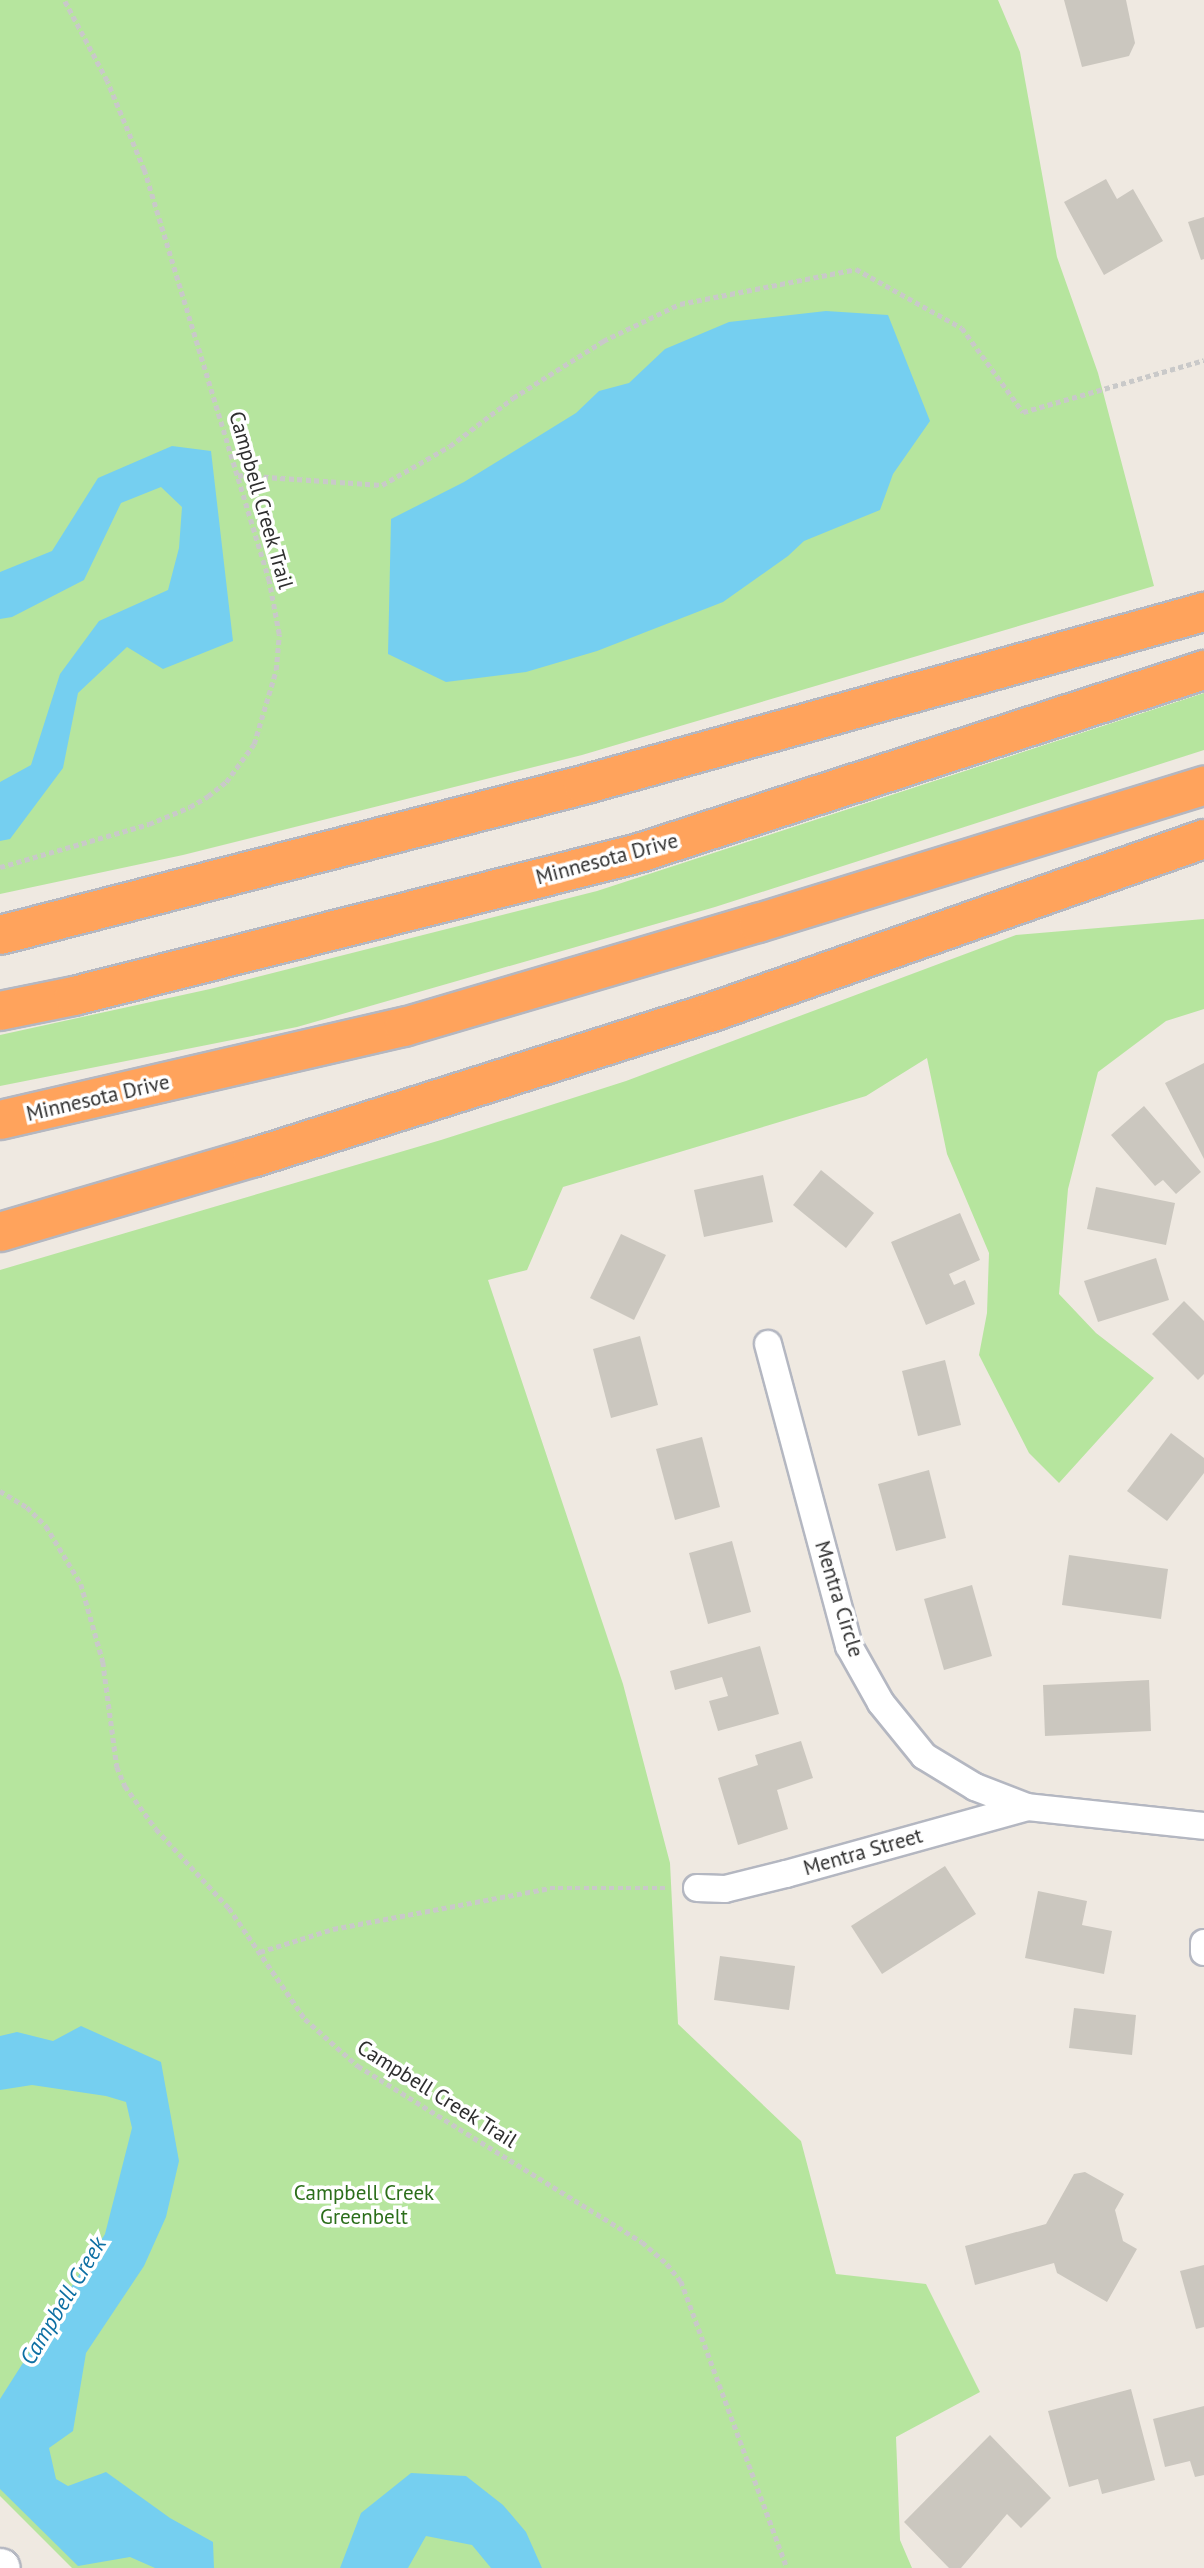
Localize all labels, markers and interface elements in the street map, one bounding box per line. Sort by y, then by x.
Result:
street label: Campbell Creek Trail [223,408,299,592]
street label: Minnesota Drive [533,828,681,890]
street label: Minnesota Drive [24,1069,172,1127]
street label: Mentra Circle [809,1538,869,1660]
street label: Mentra Street [801,1823,925,1881]
street label: Campbell Creek Trail [352,2034,522,2154]
park label: Campbell Creek Greenbelt [294,2180,434,2230]
water label: Campbell Creek [14,2232,112,2370]

